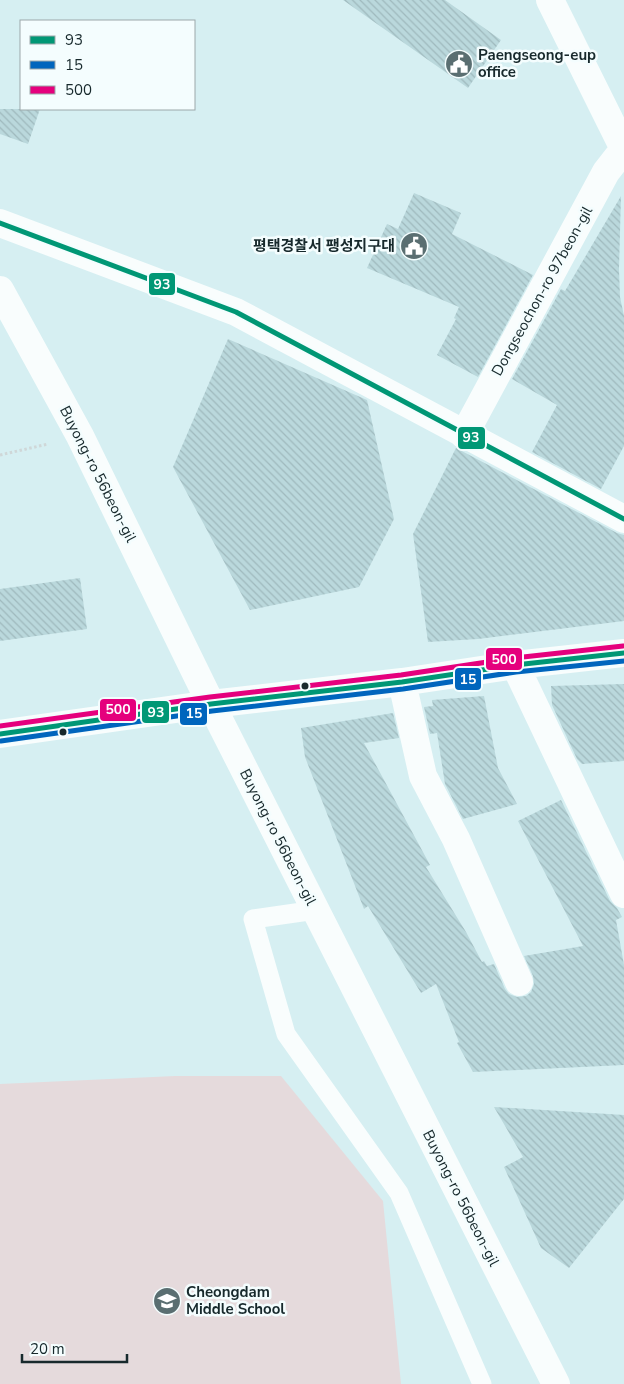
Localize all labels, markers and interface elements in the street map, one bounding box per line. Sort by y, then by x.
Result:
legend [20,20,195,110]
text: 93 [65,30,83,50]
place label: Paengseong-eup office [478,45,596,82]
public building icon: Paengseong-eup office [444,49,474,79]
text: 15 [65,55,83,75]
text: 500 [65,80,92,100]
street label: Dongseochon-ro 97beon-gil [487,202,597,380]
public building icon: 평택경찰서 팽성지구대 [399,231,429,261]
place label: 평택경찰서 팽성지구대 [253,236,395,256]
line badge: 93 [148,272,176,296]
text: 93 [154,275,170,294]
street label: Buyong-ro 56beon-gil [55,402,141,546]
line badge: 93 [457,426,486,450]
text: 93 [463,428,479,447]
line badge: 500 [485,647,523,671]
text: 500 [491,650,517,669]
line badge: 15 [454,667,482,691]
text: 15 [460,670,476,689]
unlabelled marker [300,681,310,691]
line badge: 500 [99,698,137,722]
text: 500 [105,700,131,719]
line badge: 93 [141,700,170,724]
line badge: 15 [179,702,208,726]
text: 93 [148,703,164,722]
text: 15 [186,704,202,723]
unlabelled marker [58,727,68,737]
street label: Buyong-ro 56beon-gil [235,765,321,909]
street label: Buyong-ro 56beon-gil [418,1126,504,1270]
place label: Cheongdam Middle School [186,1282,285,1319]
school or university icon: Cheongdam Middle School [152,1286,182,1316]
scale bar [22,1332,128,1364]
text: 20 m [30,1339,65,1359]

